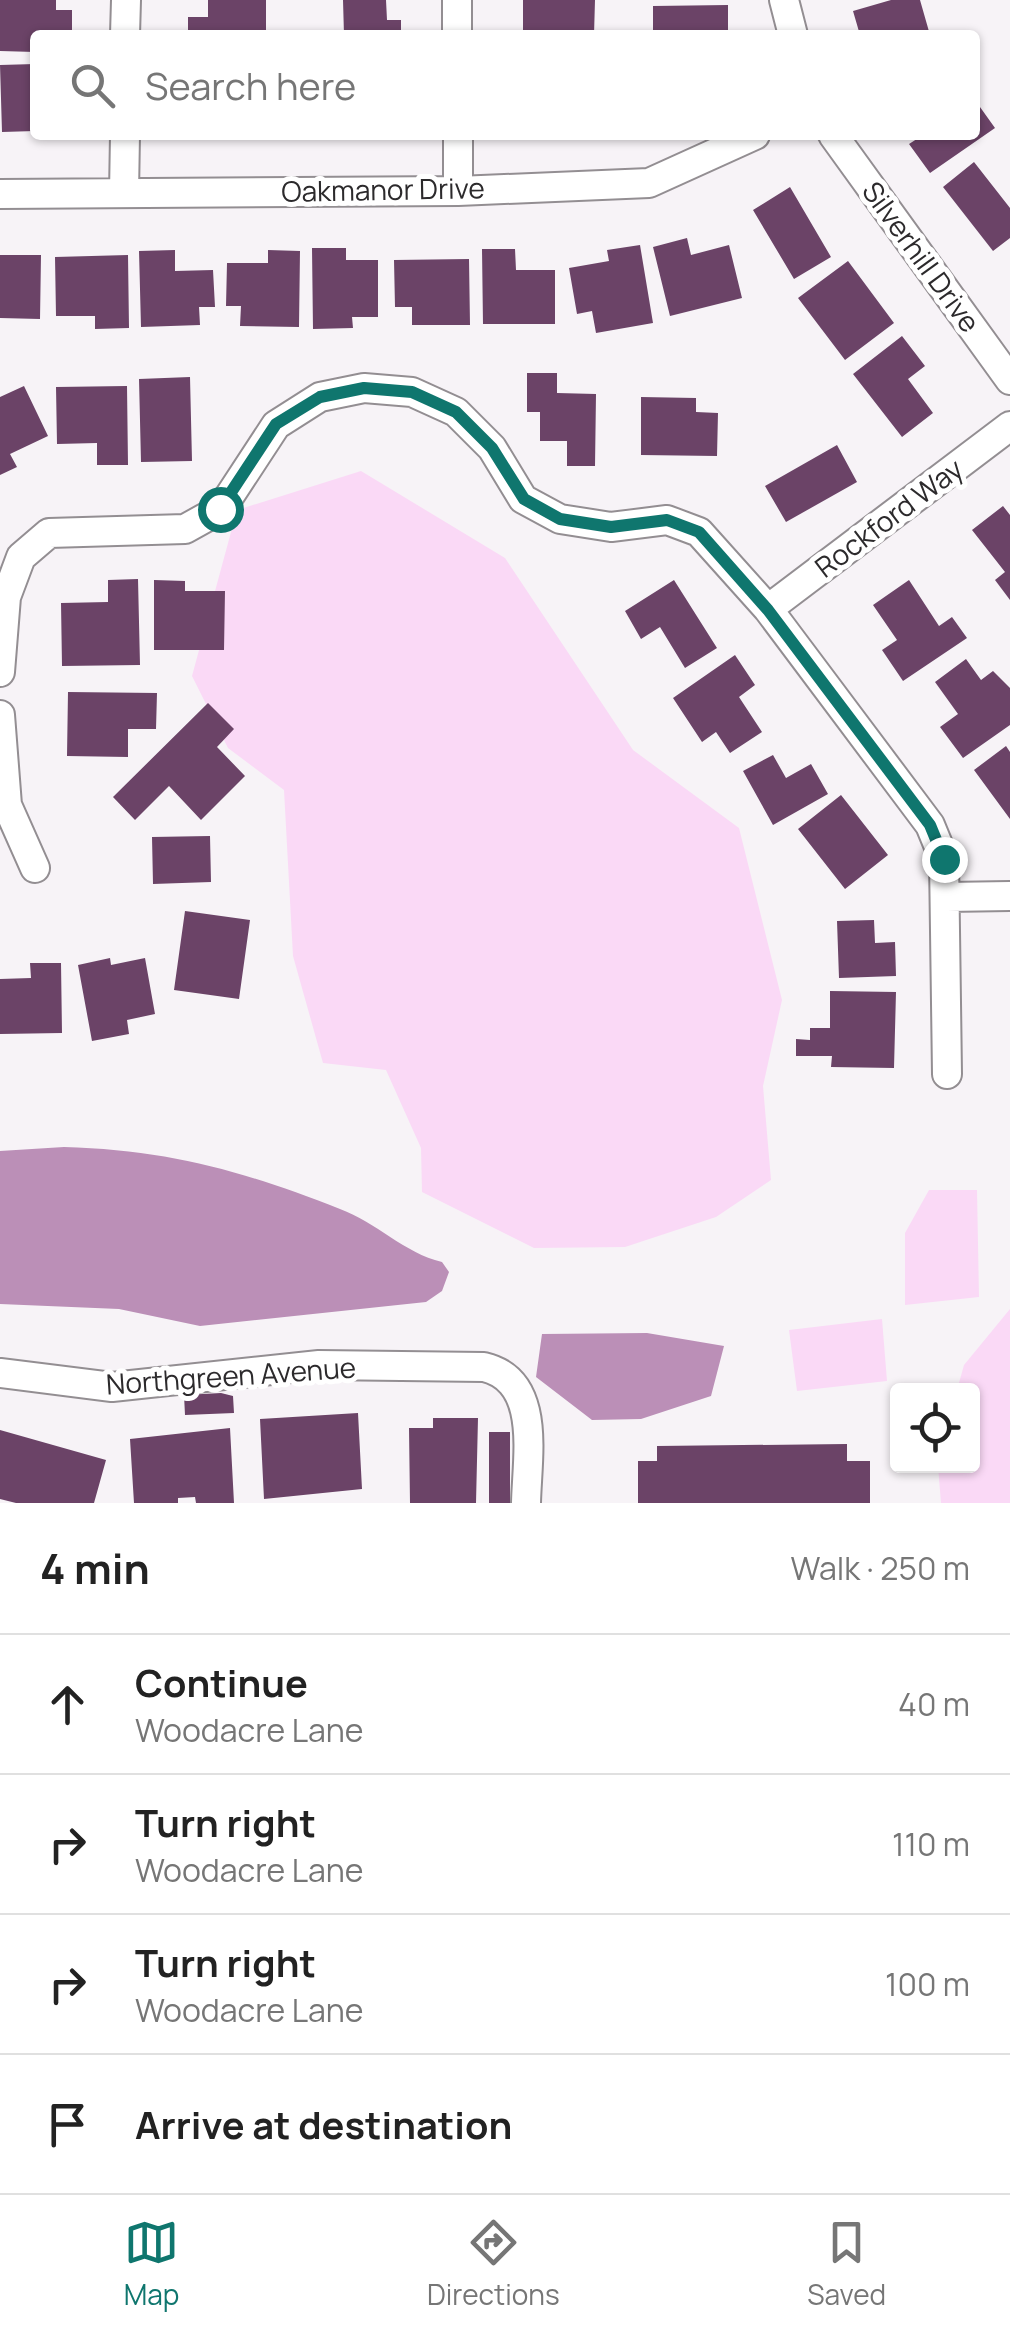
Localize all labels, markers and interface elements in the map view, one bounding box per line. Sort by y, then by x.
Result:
search box [30,30,980,140]
icon: search [65,58,120,113]
text: Search here [145,59,356,111]
street label: Oakmanor Drive [281,168,485,210]
street label: Silverhill Drive [854,173,989,339]
street label: Rockford Way [807,449,970,585]
route start [198,487,244,533]
route end [922,837,968,883]
street label: Northgreen Avenue [105,1347,357,1403]
map controls [890,1383,980,1473]
button: locate [890,1383,980,1473]
text: 4 min [40,1539,150,1597]
text: Walk · 250 m [791,1546,970,1590]
text: Continue [135,1656,308,1708]
icon: ahead [40,1677,95,1732]
text: 40 m [898,1682,970,1726]
text: Woodacre Lane [135,1708,363,1752]
text: Turn right [135,1796,316,1848]
icon: right [40,1817,95,1872]
text: 110 m [892,1822,970,1866]
text: Woodacre Lane [135,1848,363,1892]
text: Turn right [135,1936,316,1988]
icon: right [40,1957,95,2012]
text: 100 m [885,1962,970,2006]
text: Woodacre Lane [135,1988,363,2032]
icon: arrive [40,2097,95,2152]
text: Arrive at destination [135,2098,512,2150]
tab: Map [124,2215,179,2313]
tab: Directions [427,2215,560,2313]
tab: Saved [807,2215,886,2313]

